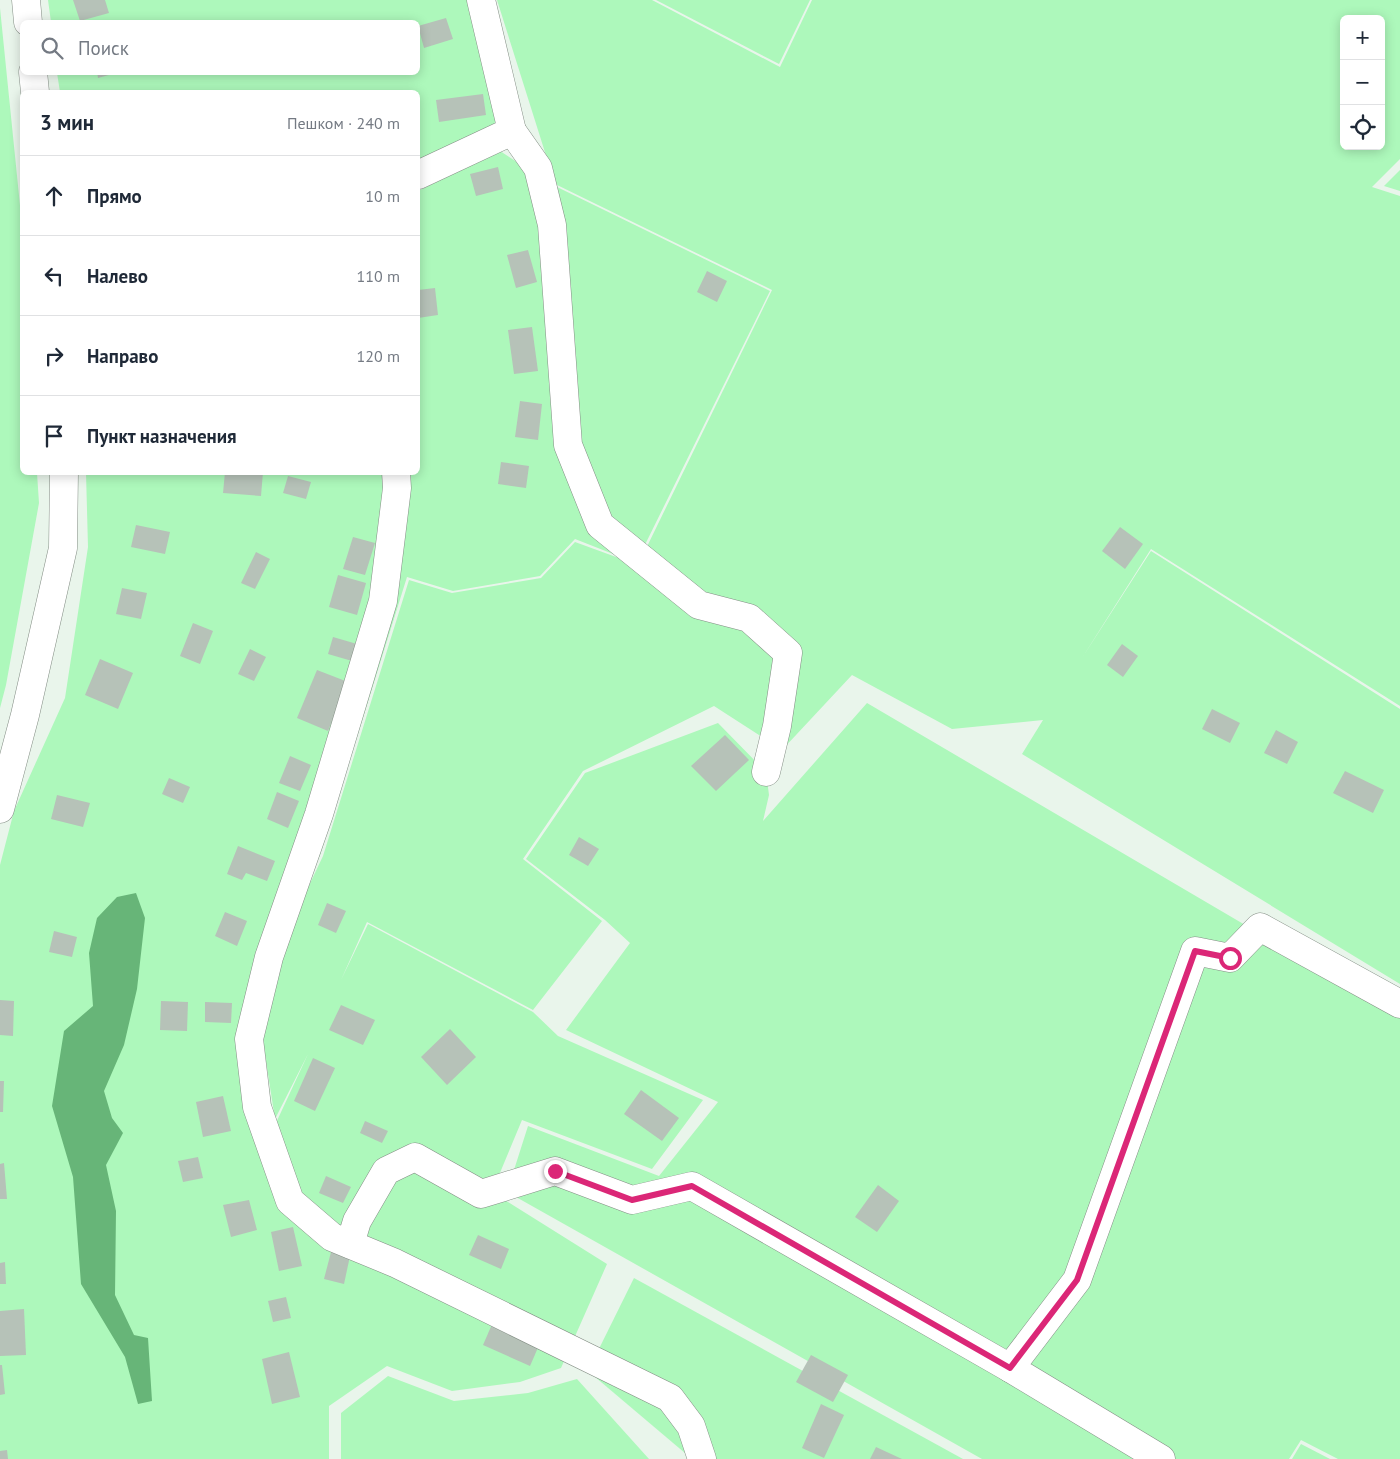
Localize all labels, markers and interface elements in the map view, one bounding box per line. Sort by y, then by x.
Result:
map controls [1340,15,1385,150]
button: + [1340,15,1385,60]
search box [20,20,420,75]
icon: search [38,34,66,62]
text: Поиск [78,36,129,60]
button: − [1340,60,1385,105]
button: locate [1340,105,1385,150]
text: 3 мин [40,109,94,136]
text: Пешком · 240 m [287,113,400,133]
icon: ahead [40,182,68,210]
text: Прямо [87,184,142,208]
text: 10 m [365,186,400,206]
icon: left [40,262,68,290]
text: Налево [87,264,148,288]
text: 110 m [357,266,400,286]
icon: right [40,342,68,370]
text: Направо [87,344,158,368]
text: 120 m [357,346,400,366]
icon: arrive [40,422,68,450]
text: Пункт назначения [87,424,237,448]
route start [1219,947,1242,970]
route end [544,1160,567,1183]

